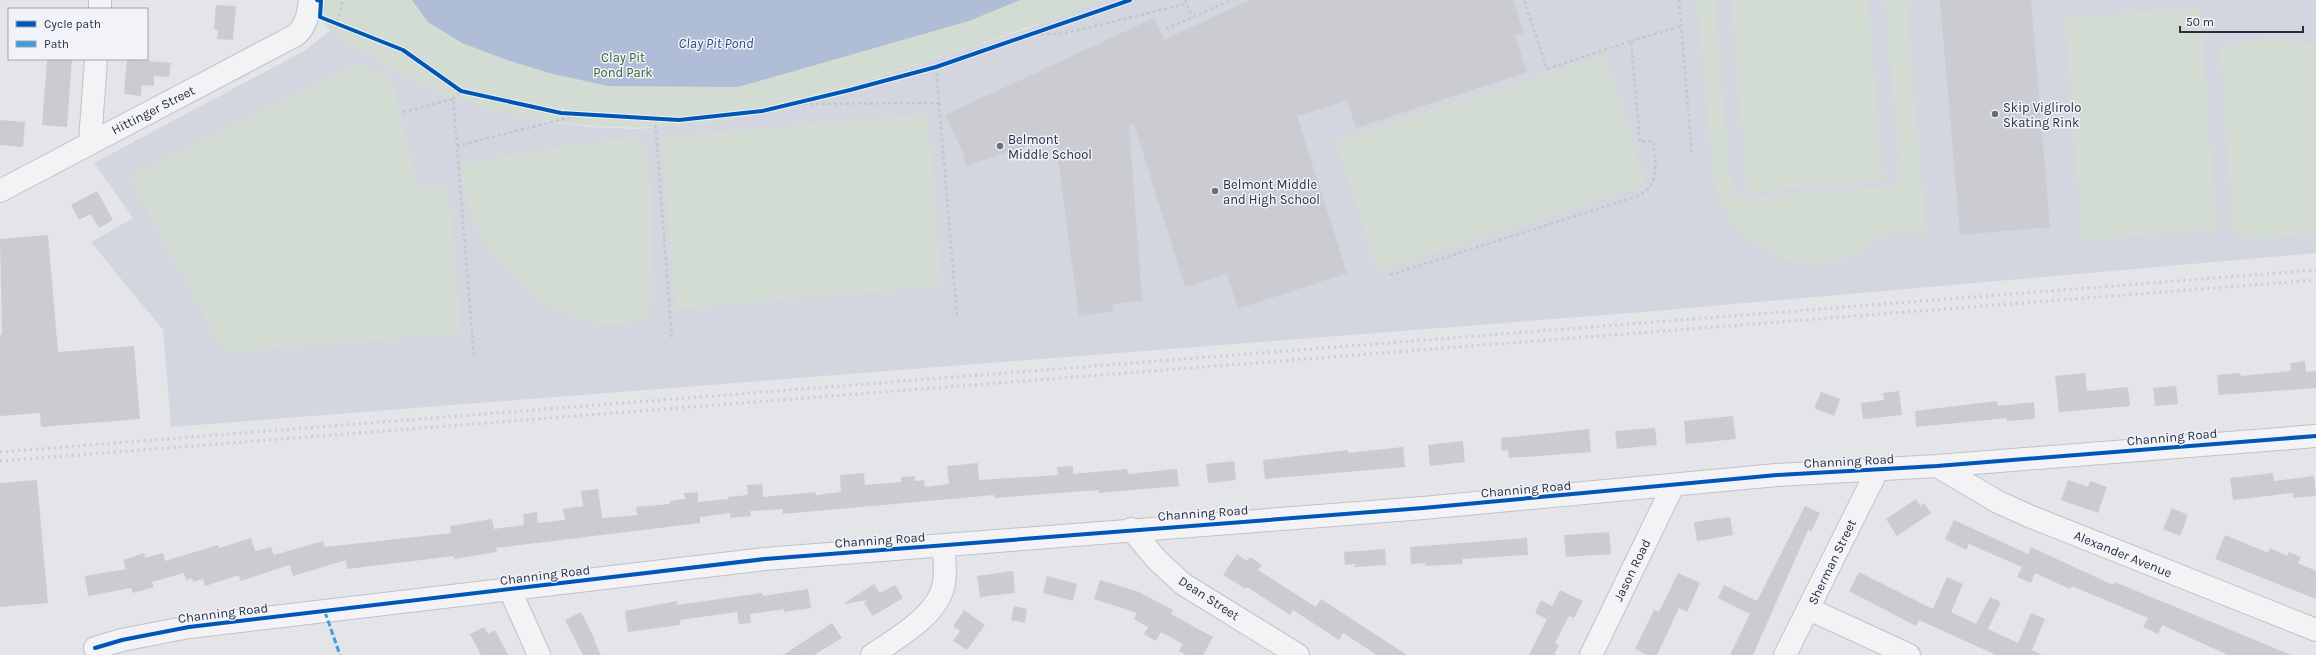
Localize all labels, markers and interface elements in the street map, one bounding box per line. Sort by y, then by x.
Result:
legend [8,8,148,60]
scale bar [2180,8,2303,34]
text: 50 m [2186,15,2214,29]
text: Cycle path [44,17,101,31]
water label: Clay Pit Pond [679,35,754,52]
text: Path [44,37,69,51]
park label: Clay Pit Pond Park [593,50,653,80]
street label: Hittinger Street [109,82,197,137]
place label: Skip Viglirolo Skating Rink [2003,100,2081,130]
marker: Skip Viglirolo Skating Rink [1990,109,2000,119]
place label: Belmont Middle School [1008,132,1092,162]
marker: Belmont Middle School [995,141,1005,151]
place label: Belmont Middle and High School [1223,177,1320,207]
marker: Belmont Middle and High School [1210,186,1220,196]
street label: Channing Road [2126,426,2218,448]
street label: Channing Road [1803,451,1895,471]
street label: Channing Road [1480,478,1572,500]
street label: Channing Road [1157,502,1249,524]
street label: Sherman Street [1805,517,1859,607]
street label: Alexander Avenue [2072,527,2174,581]
street label: Channing Road [834,529,926,551]
street label: Jason Road [1611,537,1653,603]
street label: Channing Road [499,562,591,588]
street label: Dean Street [1176,573,1242,623]
street label: Channing Road [177,600,269,626]

